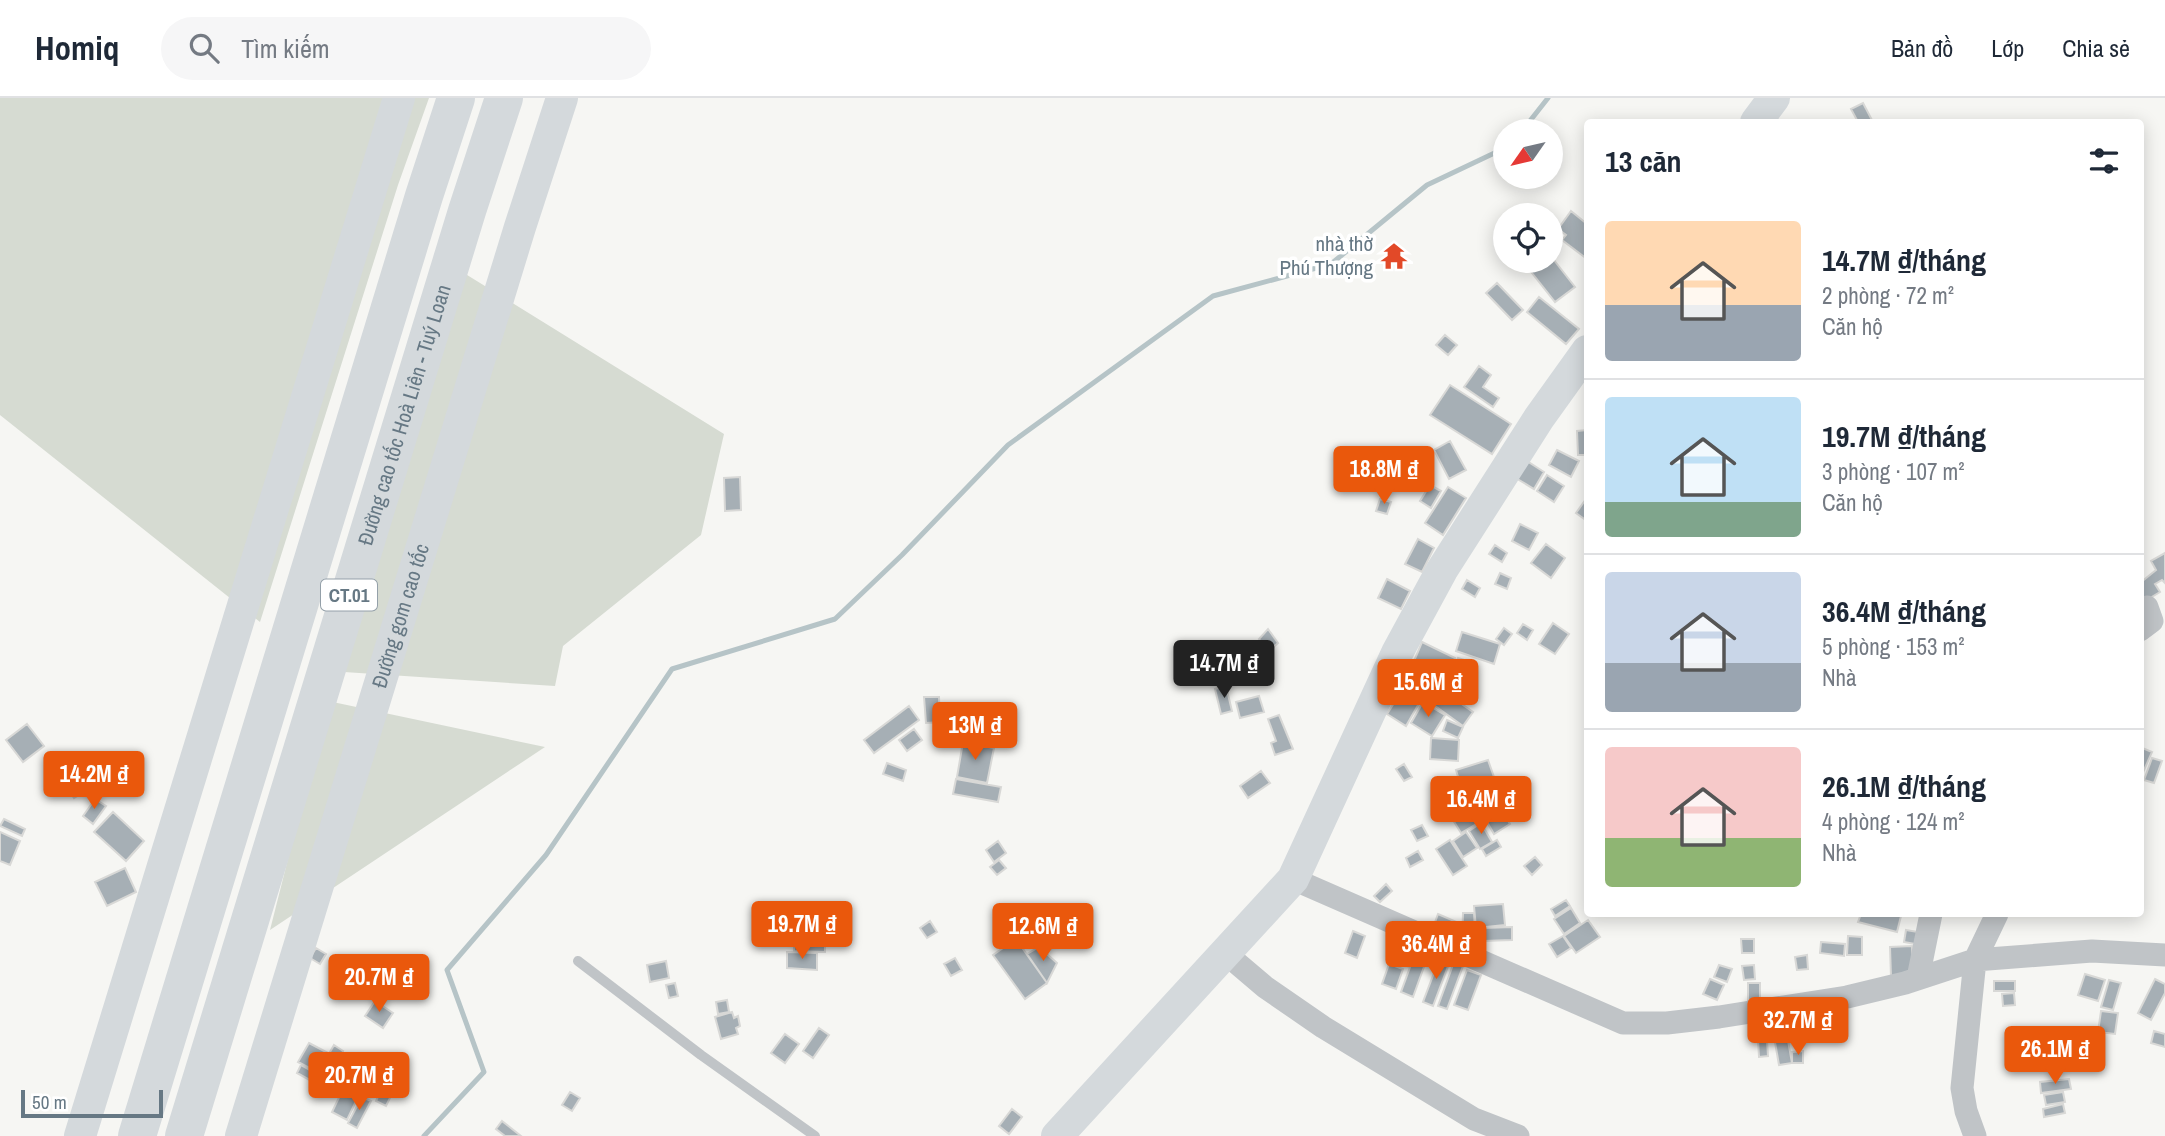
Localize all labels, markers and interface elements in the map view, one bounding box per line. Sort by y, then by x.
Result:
search box [161,17,651,80]
text: Homiq [35,26,119,70]
icon: search [185,29,223,67]
text: Tìm kiếm [241,31,330,66]
text: Bản đồ [1891,32,1953,64]
text: Lớp [1991,32,2024,64]
text: Chia sẻ [2062,32,2130,64]
north arrow [1493,119,1563,189]
map controls [1493,119,1563,273]
text: 13 căn [1605,141,1682,181]
icon: filters [2085,142,2123,180]
button: locate [1493,203,1563,273]
place label: nhà thờ Phú Thượng [1279,229,1373,282]
text: 14.7M ₫/tháng [1822,240,1986,280]
temple icon: nhà thờ Phú Thượng [1379,241,1409,271]
icon: home [1661,249,1745,333]
text: 2 phòng · 72 m² [1822,280,1954,311]
street label: Đường cao tốc Hoà Liên - Tuý Loan [351,281,458,549]
text: Căn hộ [1822,311,1883,342]
text: 19.7M ₫/tháng [1822,416,1986,456]
icon: home [1661,425,1745,509]
pin: 18.8M ₫ [1319,446,1449,506]
text: 18.8M ₫ [1349,453,1419,484]
text: 3 phòng · 107 m² [1822,456,1965,487]
text: Căn hộ [1822,487,1883,518]
street label: Đường gom cao tốc [364,540,436,691]
road number: CT.01 [321,580,377,610]
text: 36.4M ₫/tháng [1822,591,1986,631]
icon: home [1661,600,1745,684]
text: 5 phòng · 153 m² [1822,631,1965,662]
pin: 14.7M ₫ [1159,640,1289,700]
text: 14.7M ₫ [1189,647,1259,678]
pin: 15.6M ₫ [1363,660,1493,719]
text: Nhà [1822,662,1857,693]
text: 15.6M ₫ [1393,666,1463,697]
pin: 13M ₫ [926,702,1024,762]
text: 13M ₫ [948,709,1002,740]
pin: 14.2M ₫ [29,752,159,811]
text: 14.2M ₫ [59,758,129,789]
text: 26.1M ₫/tháng [1822,766,1986,806]
icon: home [1661,775,1745,859]
pin: 16.4M ₫ [1416,776,1546,836]
text: 16.4M ₫ [1446,783,1516,814]
text: 4 phòng · 124 m² [1822,806,1965,837]
text: Nhà [1822,837,1857,868]
pin: 19.7M ₫ [737,902,867,961]
pin: 12.6M ₫ [978,904,1108,963]
text: 19.7M ₫ [767,908,837,939]
text: 12.6M ₫ [1008,910,1078,941]
pin: 36.4M ₫ [1371,922,1501,981]
text: 36.4M ₫ [1401,928,1471,959]
pin: 20.7M ₫ [314,954,444,1014]
text: 20.7M ₫ [344,961,414,992]
pin: 32.7M ₫ [1733,998,1863,1057]
text: 32.7M ₫ [1763,1004,1833,1035]
pin: 26.1M ₫ [1990,1026,2120,1086]
text: 26.1M ₫ [2020,1033,2090,1064]
pin: 20.7M ₫ [294,1052,424,1112]
text: 20.7M ₫ [324,1059,394,1090]
scale bar [21,1087,163,1119]
text: 50 m [32,1089,67,1115]

